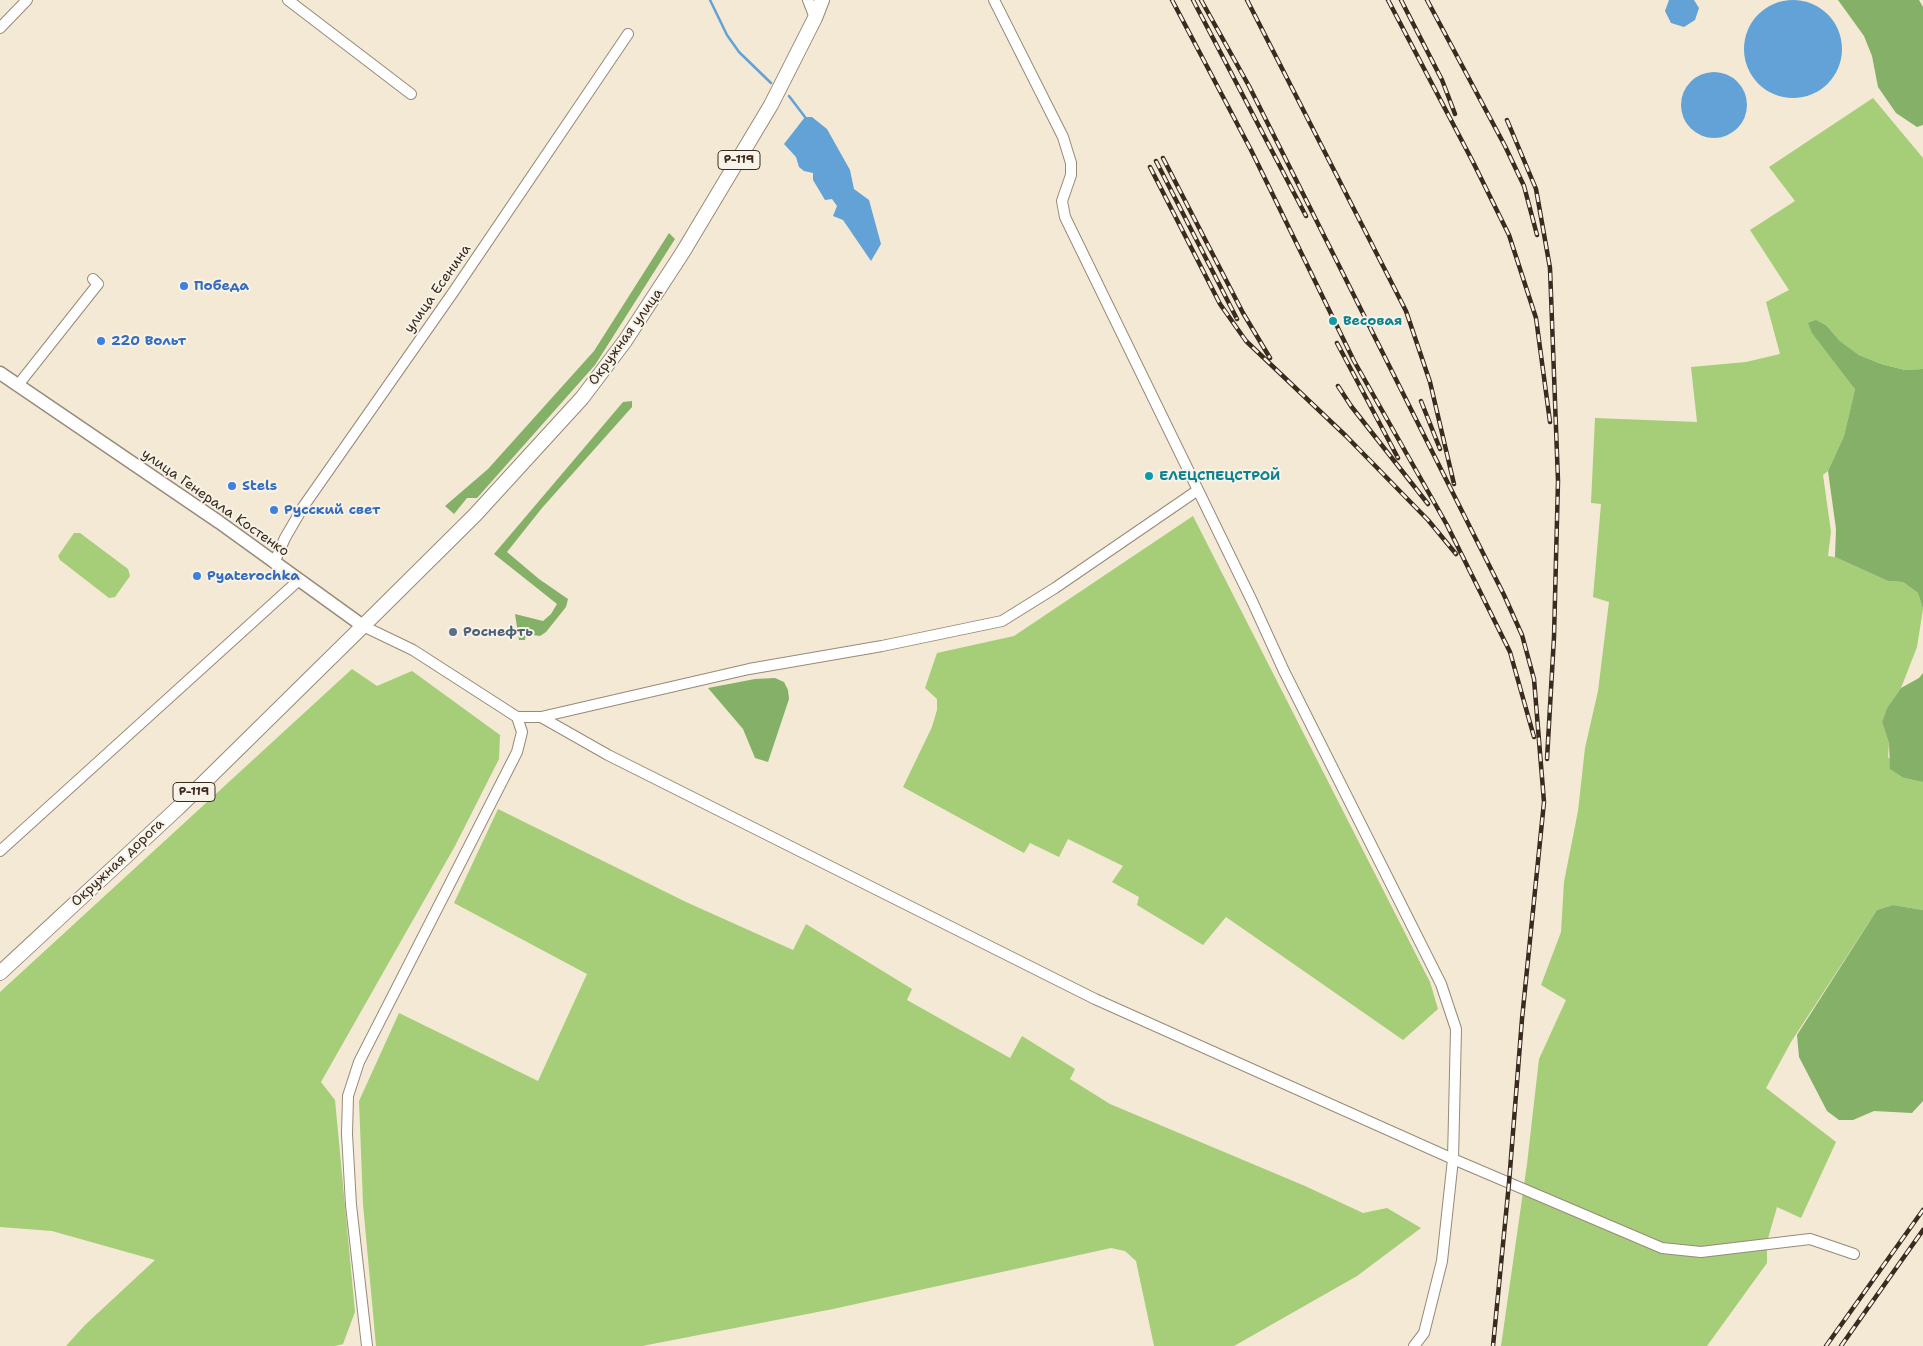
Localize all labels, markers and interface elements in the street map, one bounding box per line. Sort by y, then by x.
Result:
road number: Р-119 [718,150,760,170]
street label: улица Есенина [401,241,475,337]
place label: Победа [194,278,249,294]
marker: Победа [178,280,190,292]
street label: Окружная улица [585,285,667,389]
place label: Весовая [1343,313,1402,329]
marker: Весовая [1327,315,1339,327]
place label: 220 Вольт [111,333,186,349]
marker: 220 Вольт [95,335,107,347]
street label: улица Генерала Костенко [138,446,292,560]
place label: ЕЛЕЦСПЕЦСТРОЙ [1159,468,1280,484]
marker: ЕЛЕЦСПЕЦСТРОЙ [1143,470,1155,482]
place label: Stels [242,478,277,494]
marker: Stels [226,480,238,492]
place label: Русский свет [284,502,380,518]
marker: Русский свет [268,504,280,516]
place label: Pyaterochka [207,568,300,584]
marker: Pyaterochka [191,570,203,582]
place label: Роснефть [463,624,533,640]
marker: Роснефть [447,626,459,638]
road number: Р-119 [173,782,215,802]
street label: Окружная дорога [68,816,168,910]

